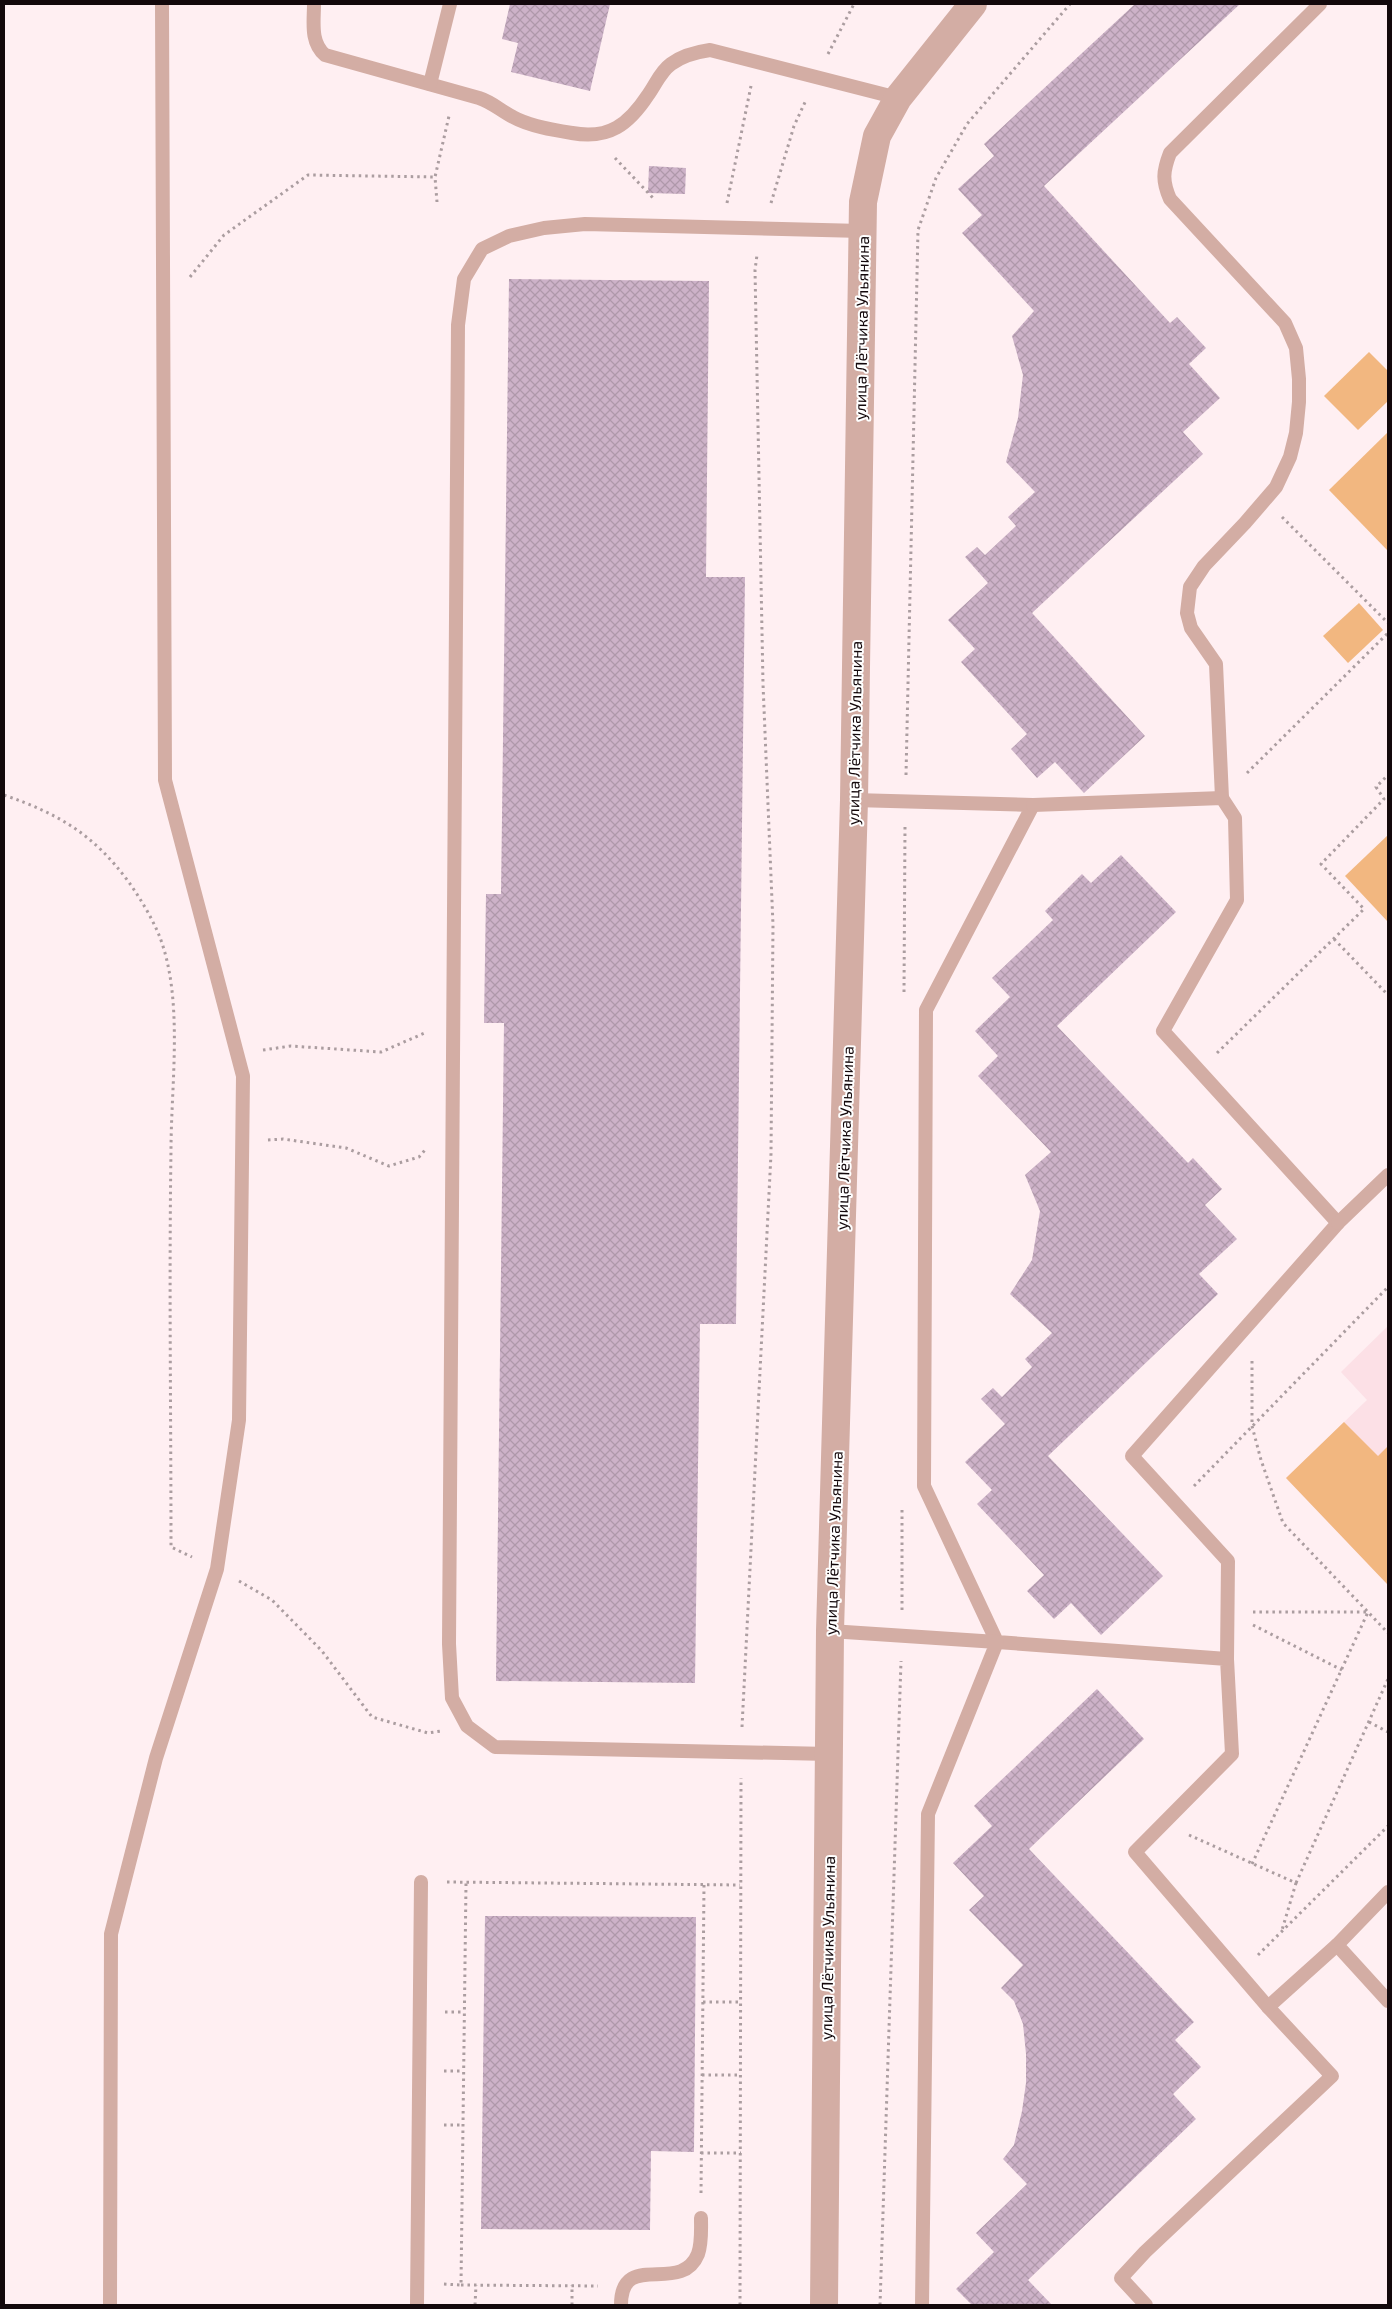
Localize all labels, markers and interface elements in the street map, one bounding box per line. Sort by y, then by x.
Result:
street label: улица Лётчика Ульянина [850,236,873,420]
street label: улица Лётчика Ульянина [843,641,866,825]
street label: улица Лётчика Ульянина [831,1046,858,1230]
street label: улица Лётчика Ульянина [820,1451,847,1635]
street label: улица Лётчика Ульянина [816,1856,839,2040]

